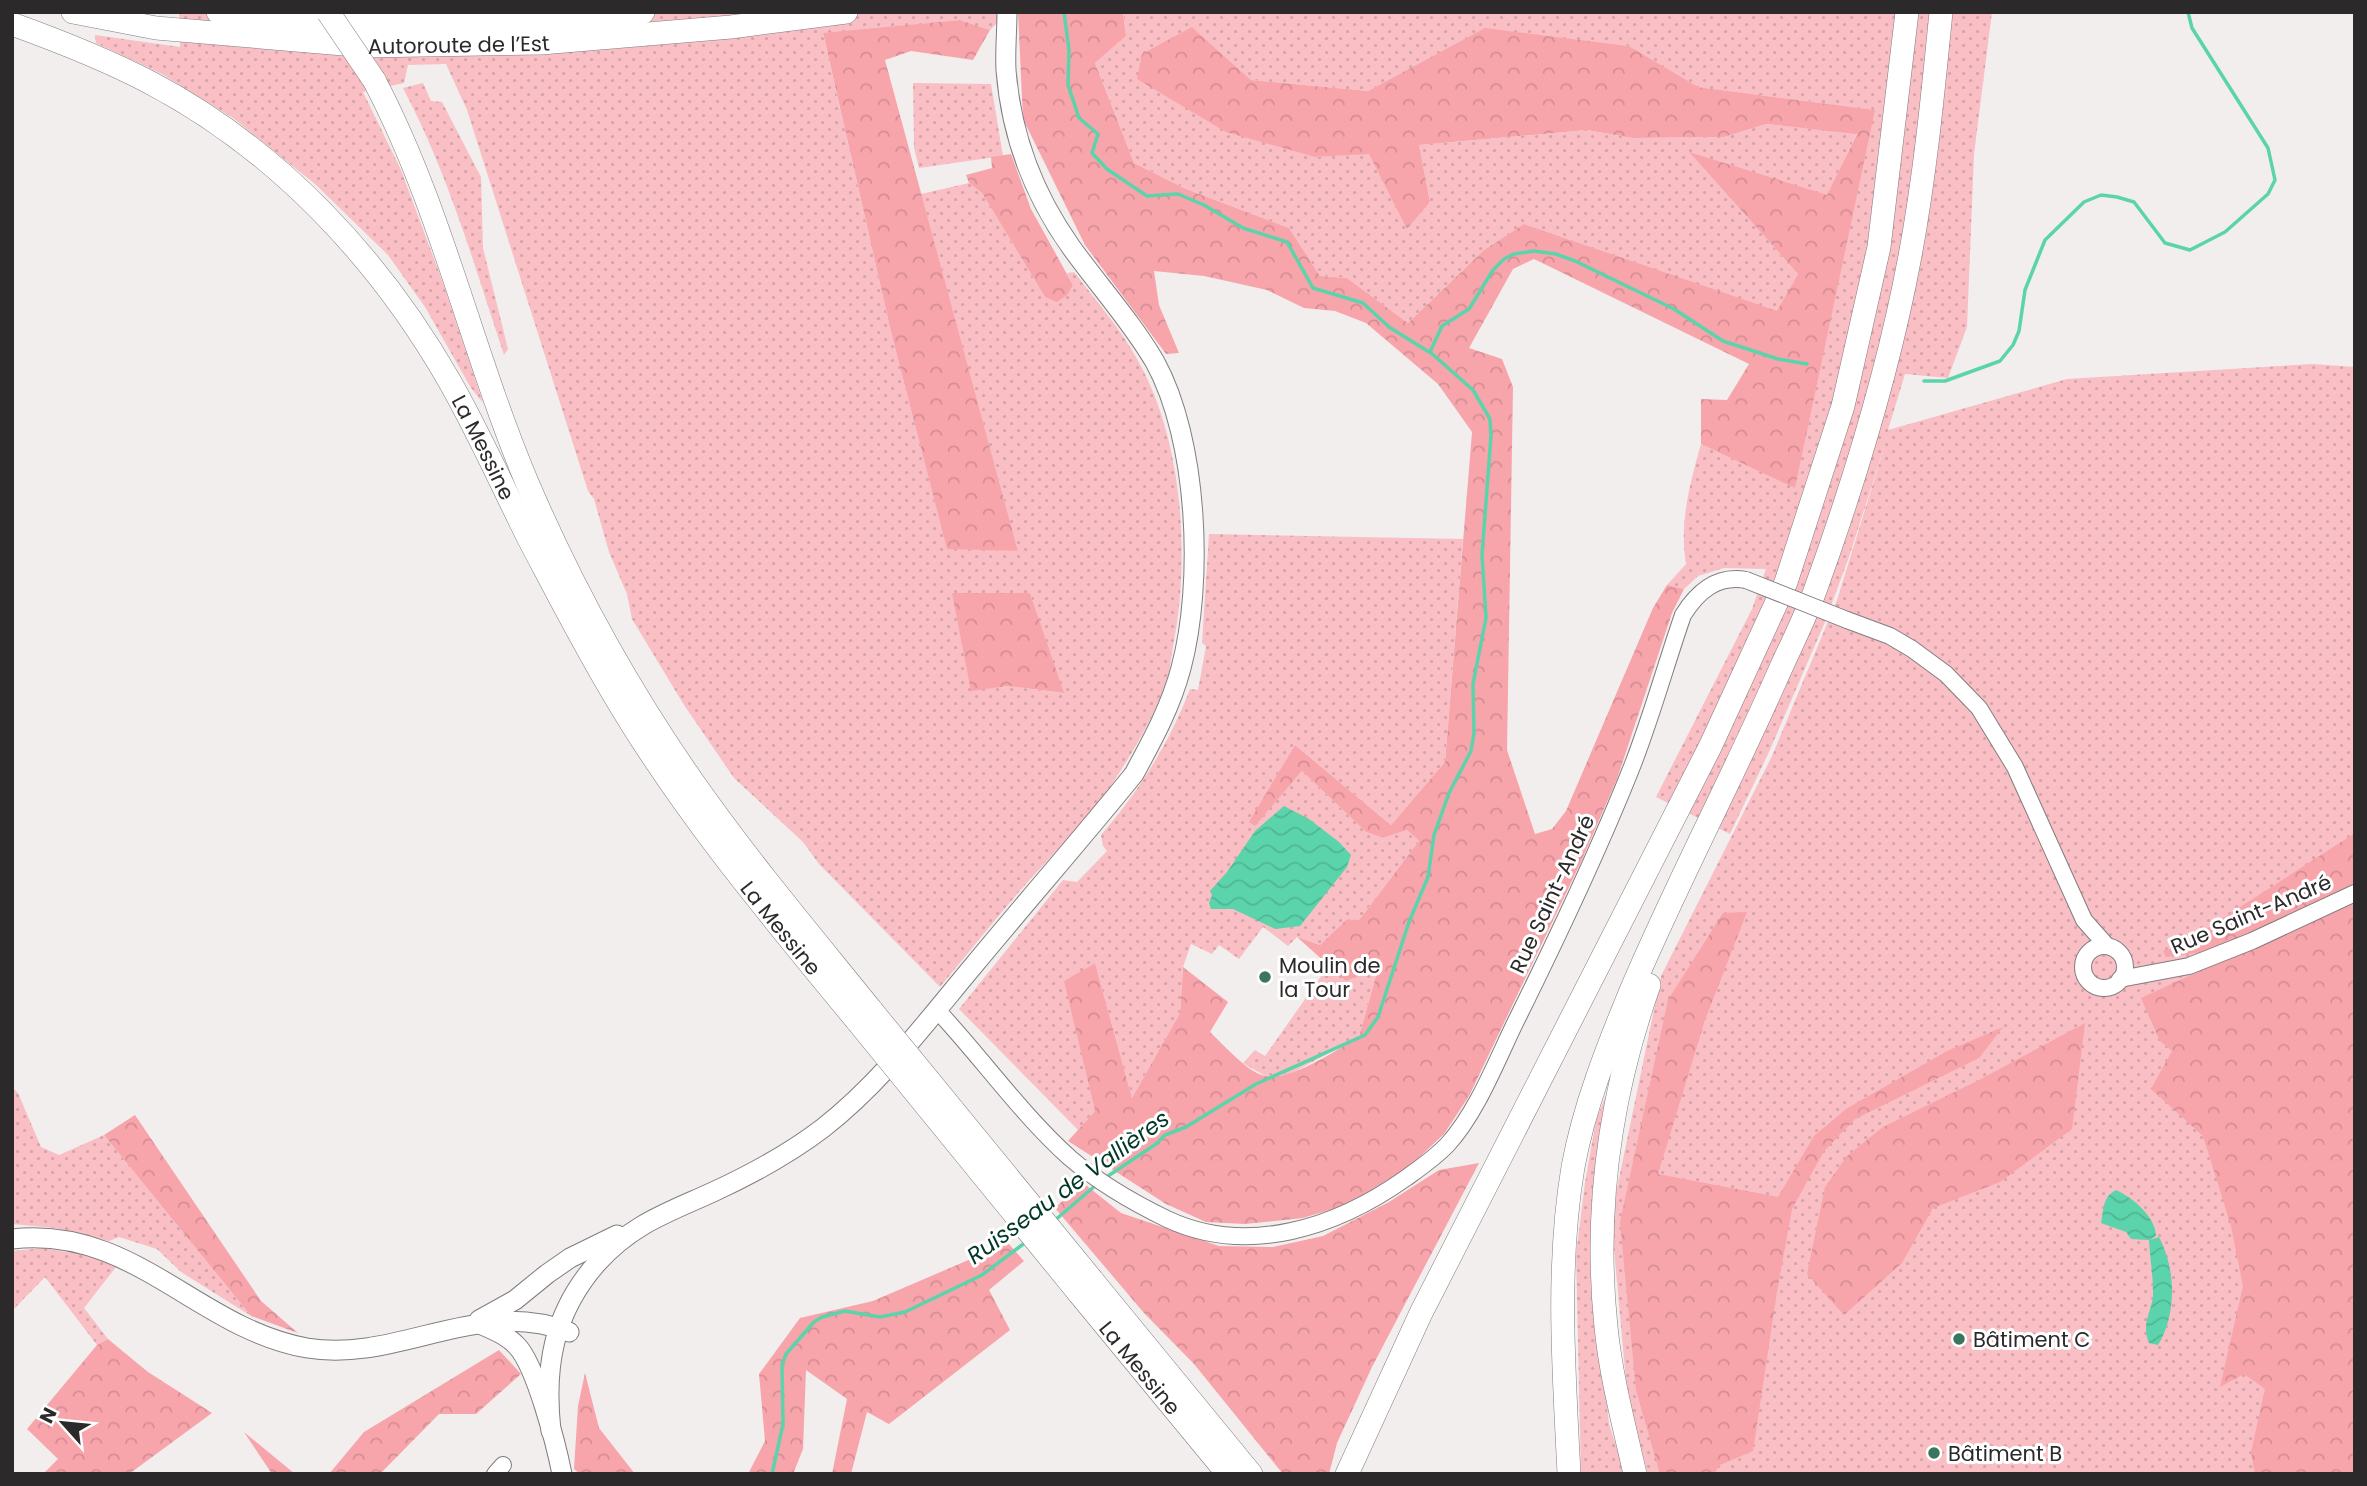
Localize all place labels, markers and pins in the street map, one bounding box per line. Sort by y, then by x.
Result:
place label: Moulin de la Tour [1279,951,1381,1004]
marker: Moulin de la Tour [1257,969,1273,985]
place label: Bâtiment C [1973,1325,2090,1354]
marker: Bâtiment C [1951,1331,1967,1347]
place label: Bâtiment B [1948,1439,2062,1468]
marker: Bâtiment B [1926,1445,1942,1461]

